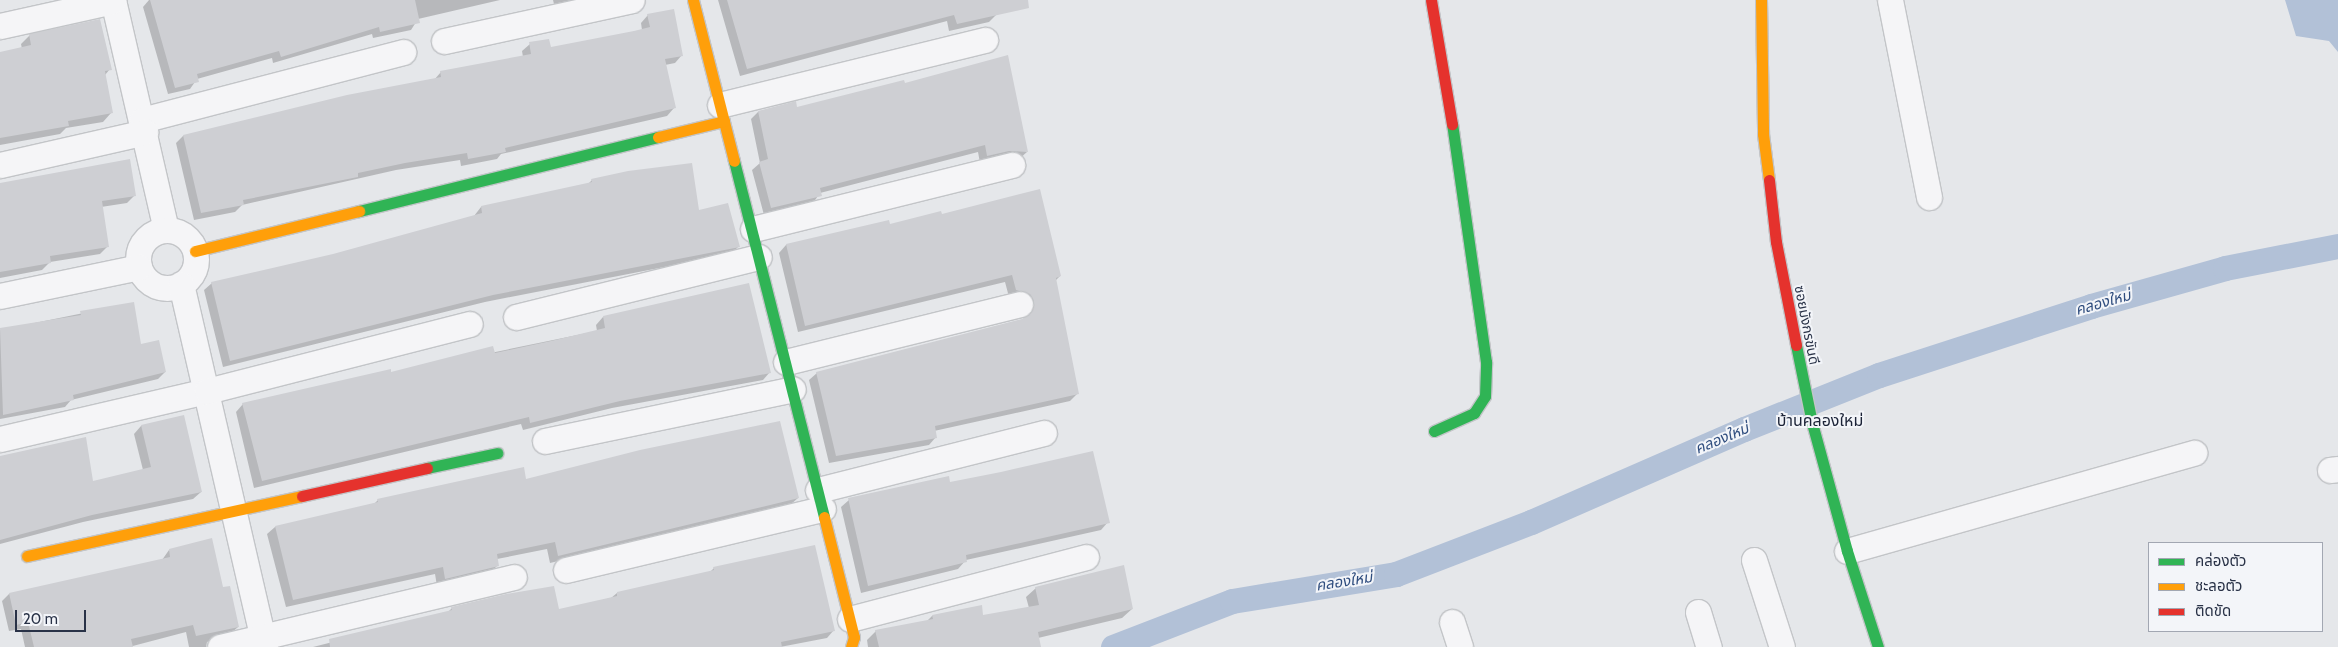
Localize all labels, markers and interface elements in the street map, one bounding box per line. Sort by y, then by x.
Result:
street label: ซอยมังกรขันดี [1791,284,1823,366]
water label: คลองใหม่ [2073,287,2133,319]
district label: บ้านคลองใหม่ [1777,411,1863,431]
water label: คลองใหม่ [1692,420,1752,458]
legend [2148,542,2323,632]
text: คล่องตัว [2195,552,2246,570]
water label: คลองใหม่ [1315,569,1373,595]
text: ชะลอตัว [2195,577,2242,595]
scale bar [18,600,89,632]
text: ติดขัด [2195,602,2231,620]
text: 20 m [23,610,58,628]

